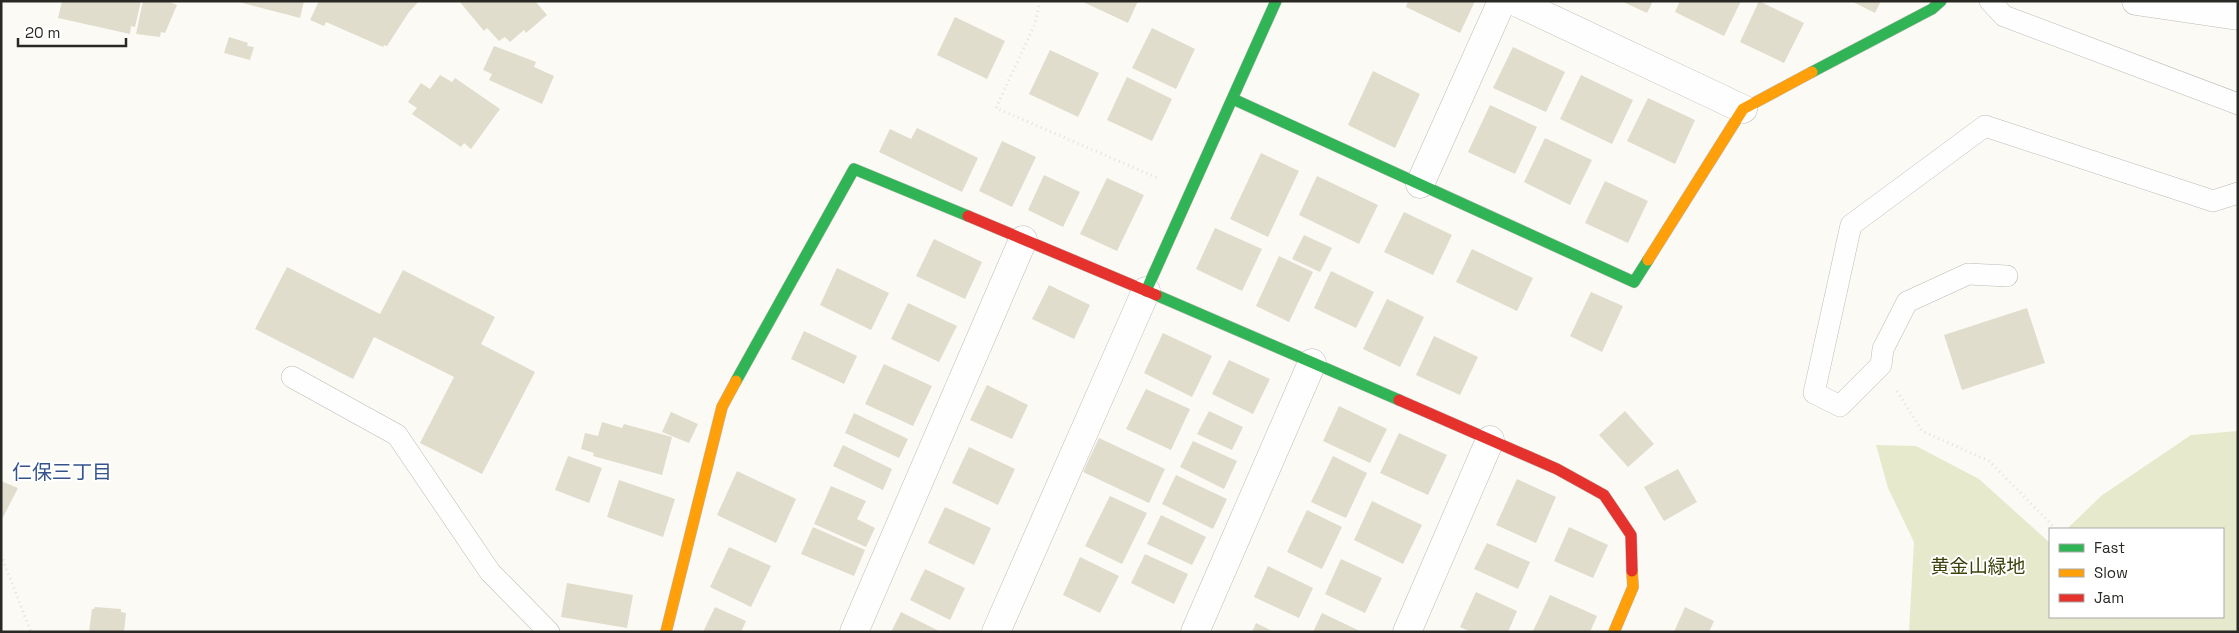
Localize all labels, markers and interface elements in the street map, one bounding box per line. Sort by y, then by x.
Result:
scale bar [18,15,125,47]
text: 20 m [25,23,60,42]
district label: 仁保三丁目 [12,459,112,485]
legend [2049,528,2224,618]
text: Fast [2094,538,2125,557]
park label: 黄金山緑地 [1930,554,2026,579]
text: Slow [2094,563,2128,582]
text: Jam [2094,588,2124,607]

